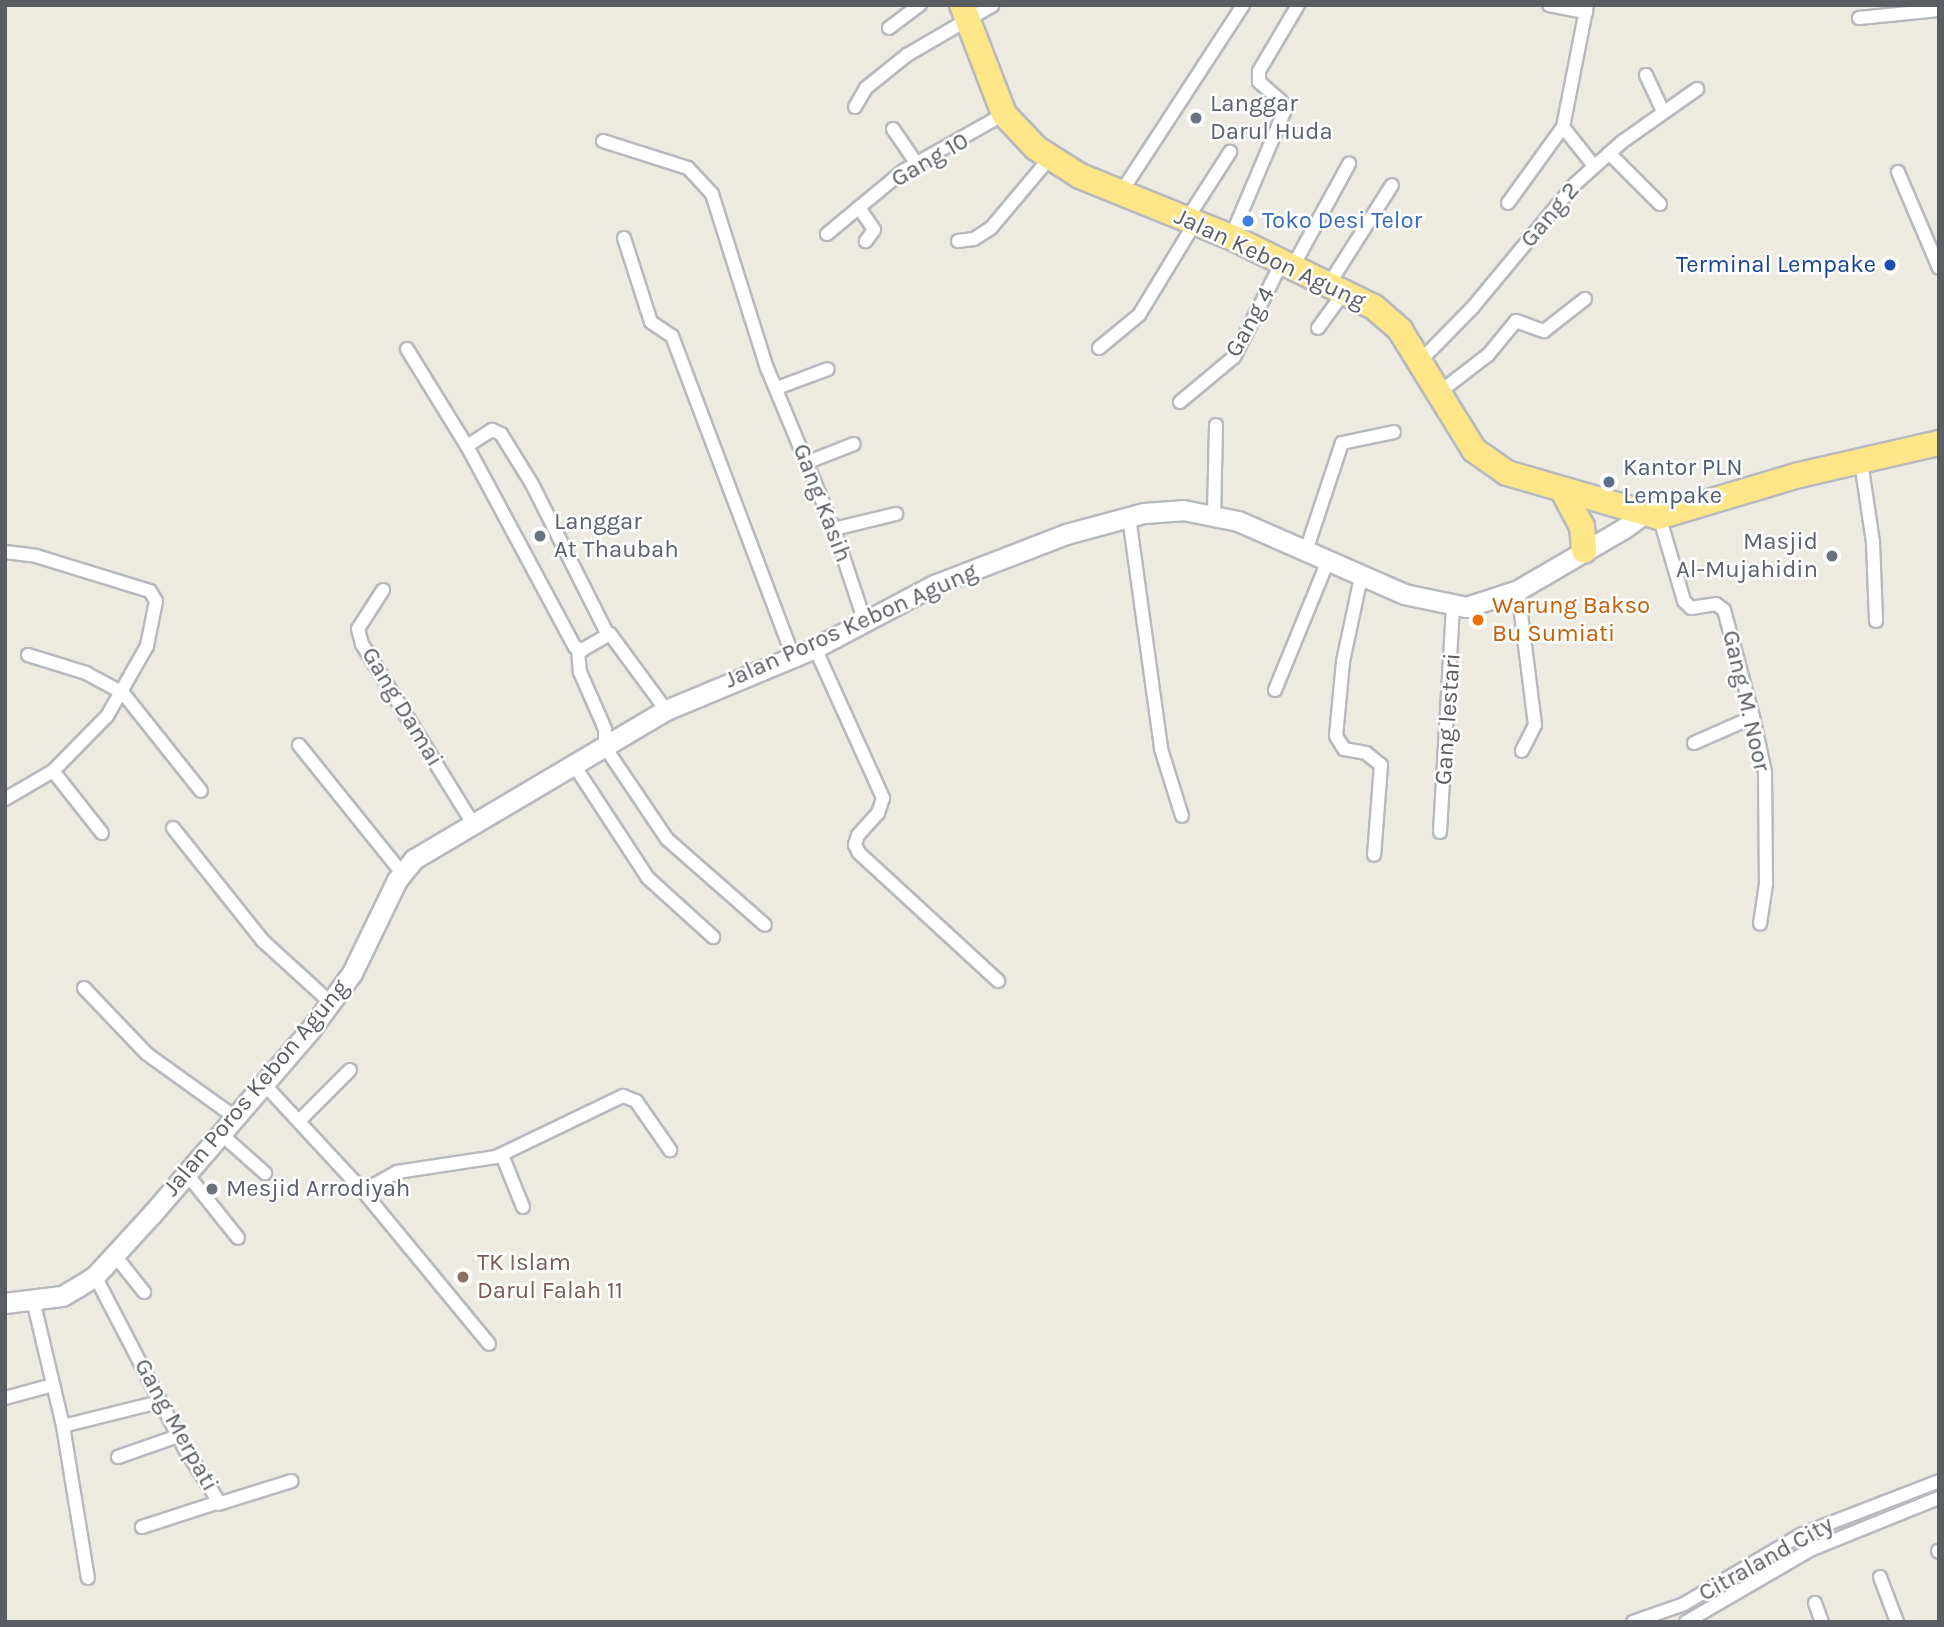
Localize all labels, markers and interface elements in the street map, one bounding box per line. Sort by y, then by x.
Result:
place label: Langgar Darul Huda [1210,90,1333,146]
marker: Langgar Darul Huda [1188,110,1204,126]
street label: Gang 10 [886,126,974,194]
street label: Gang 2 [1514,177,1586,253]
street label: Jalan Kebon Agung [1170,202,1370,316]
place label: Toko Desi Telor [1262,207,1422,235]
marker: Toko Desi Telor [1240,213,1256,229]
place label: Terminal Lempake [1676,251,1876,279]
marker: Terminal Lempake [1882,257,1898,273]
street label: Gang 4 [1219,282,1281,362]
street label: Gang Kasih [786,440,858,566]
place label: Kantor PLN Lempake [1623,454,1743,510]
marker: Kantor PLN Lempake [1601,474,1617,490]
place label: Langgar At Thaubah [554,508,679,564]
marker: Langgar At Thaubah [532,528,548,544]
place label: Masjid Al-Mujahidin [1676,528,1818,584]
marker: Masjid Al-Mujahidin [1824,548,1840,564]
street label: Jalan Poros Kebon Agung [720,557,982,695]
place label: Warung Bakso Bu Sumiati [1492,592,1650,648]
marker: Warung Bakso Bu Sumiati [1470,612,1486,628]
street label: Gang M. Noor [1716,628,1776,774]
street label: Gang Damai [355,642,449,772]
street label: Gang lestari [1429,652,1467,786]
street label: Jalan Poros Kebon Agung [157,974,355,1202]
place label: Mesjid Arrodiyah [226,1175,410,1203]
marker: Mesjid Arrodiyah [204,1181,220,1197]
place label: TK Islam Darul Falah 11 [477,1249,623,1305]
marker: TK Islam Darul Falah 11 [455,1269,471,1285]
street label: Gang Merpati [128,1354,224,1496]
street label: Citraland City [1694,1510,1838,1608]

